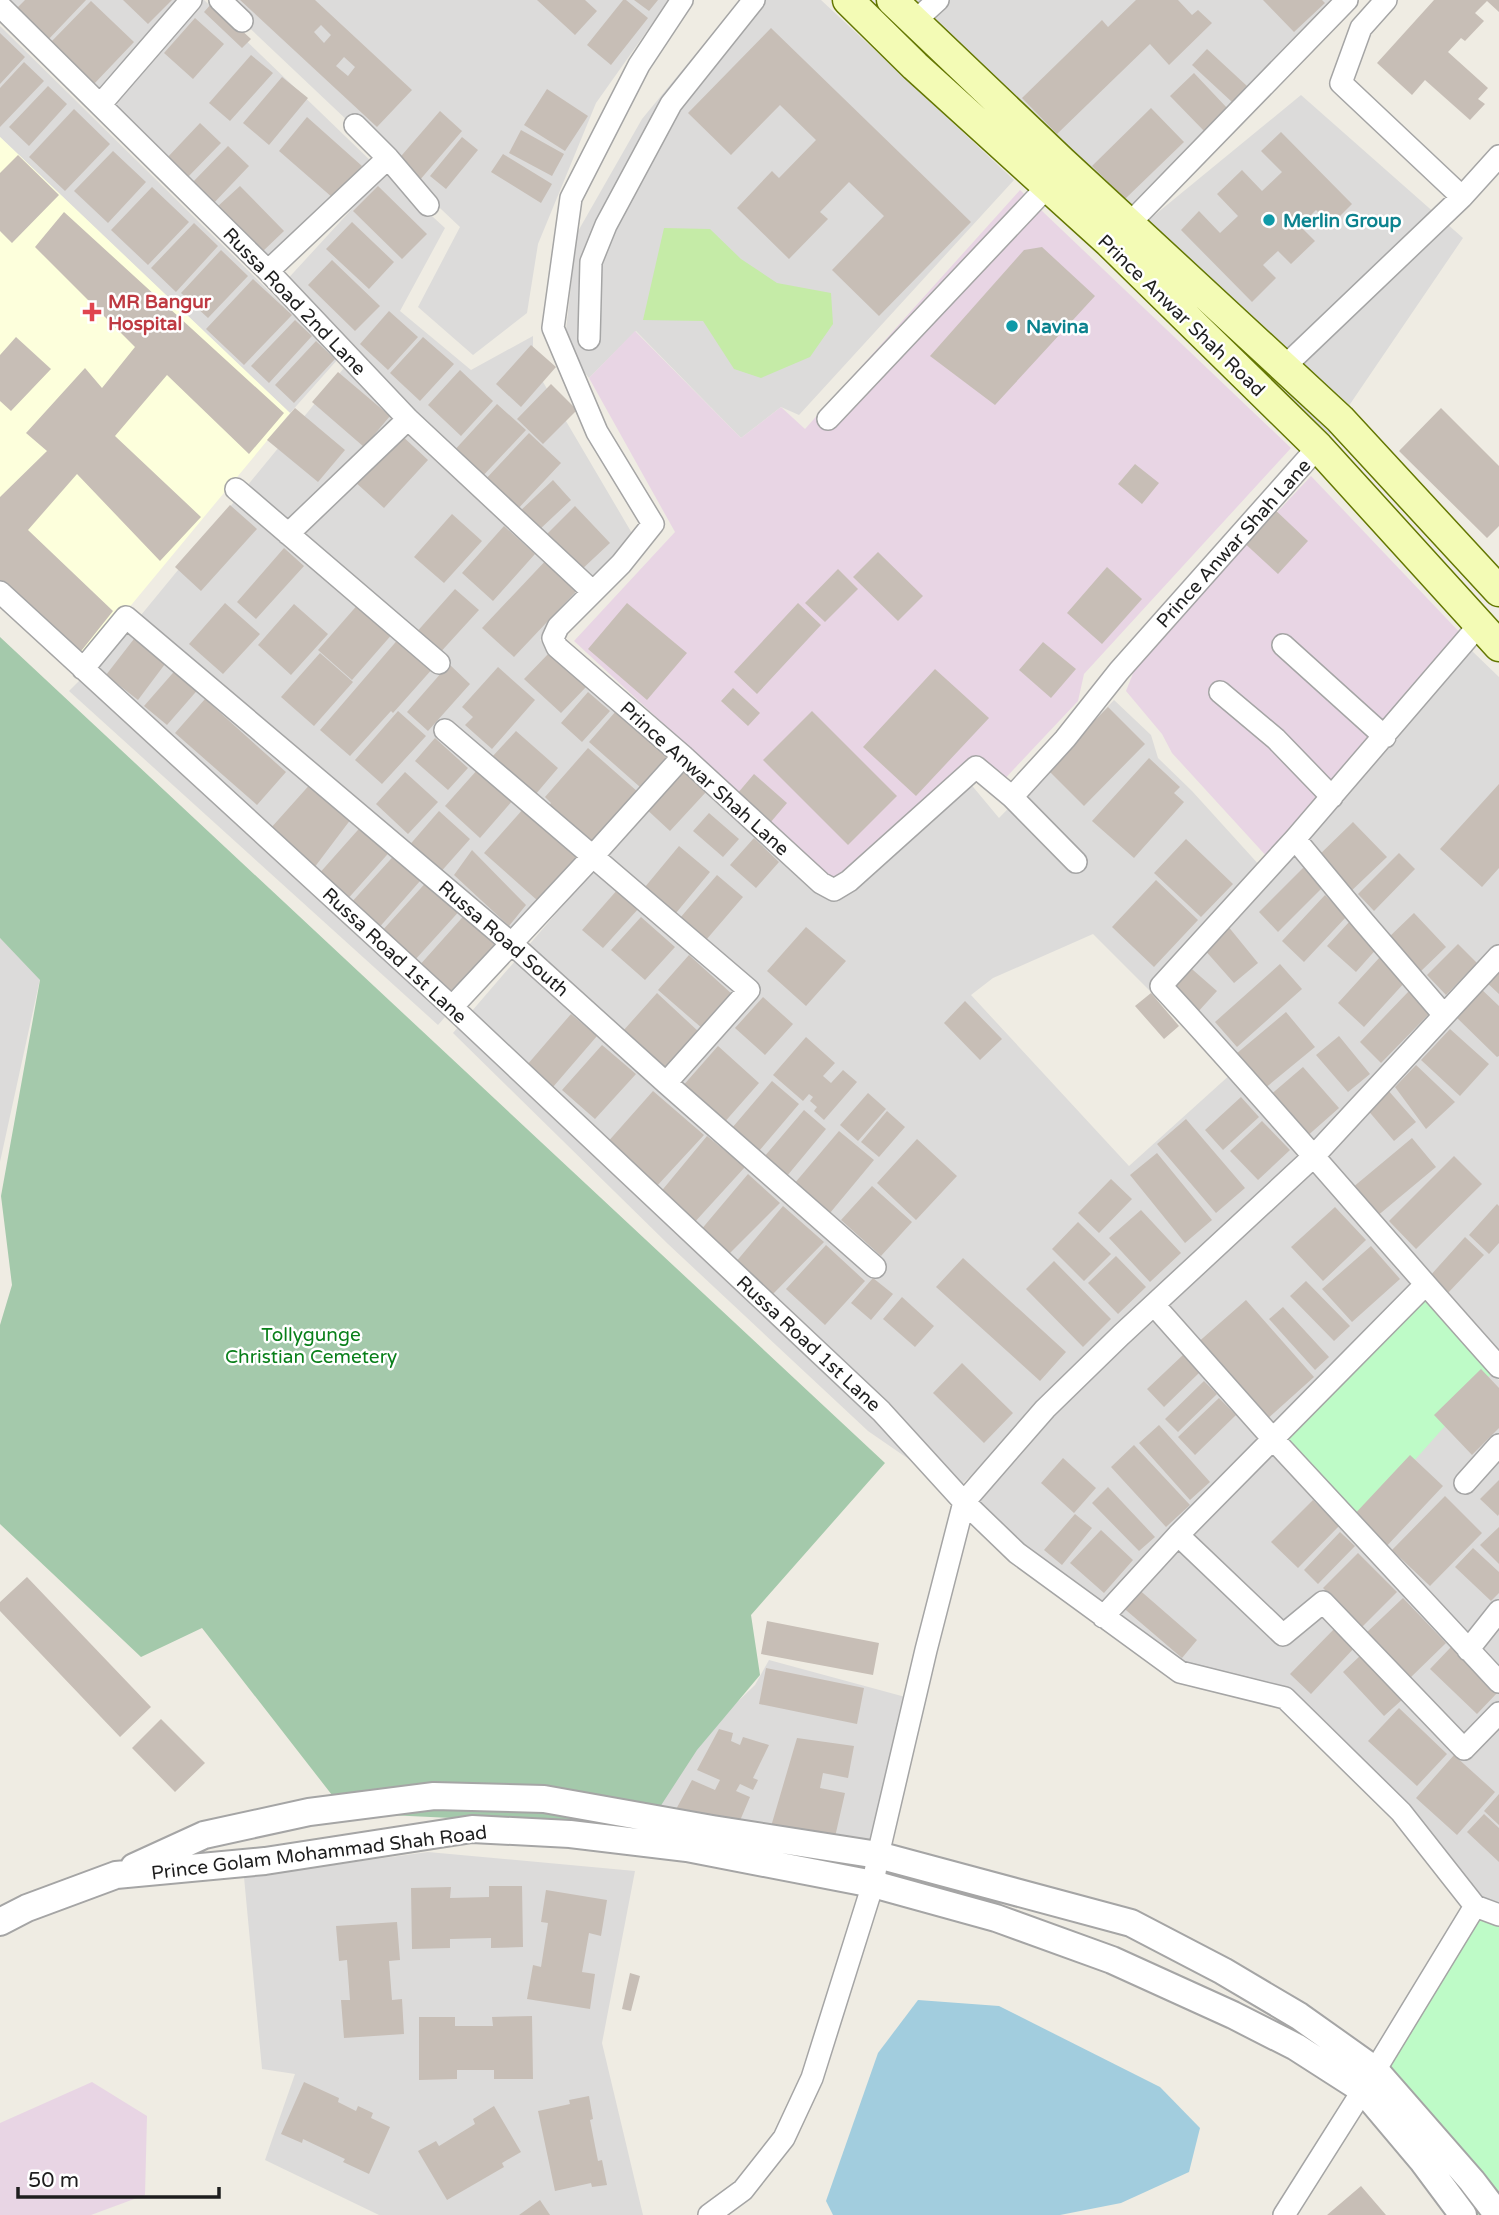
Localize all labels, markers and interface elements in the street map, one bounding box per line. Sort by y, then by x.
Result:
place label: Merlin Group [1283,210,1402,233]
marker: Merlin Group [1261,212,1277,228]
street label: Russa Road 2nd Lane [218,224,370,380]
street label: Prince Anwar Shah Road [1093,230,1269,401]
place label: MR Bangur Hospital [108,291,212,336]
marker: MR Bangur Hospital [82,302,102,322]
place label: Navina [1026,316,1089,338]
marker: Navina [1004,318,1020,334]
street label: Prince Anwar Shah Lane [1152,455,1315,633]
street label: Prince Anwar Shah Lane [615,697,793,860]
street label: Russa Road South [434,876,573,1001]
street label: Russa Road 1st Lane [318,883,471,1028]
street label: Russa Road 1st Lane [732,1271,885,1416]
park label: Tollygunge Christian Cemetery [225,1324,397,1368]
street label: Prince Golam Mohammad Shah Road [150,1821,488,1885]
scale bar [18,2156,219,2200]
text: 50 m [28,2168,79,2193]

